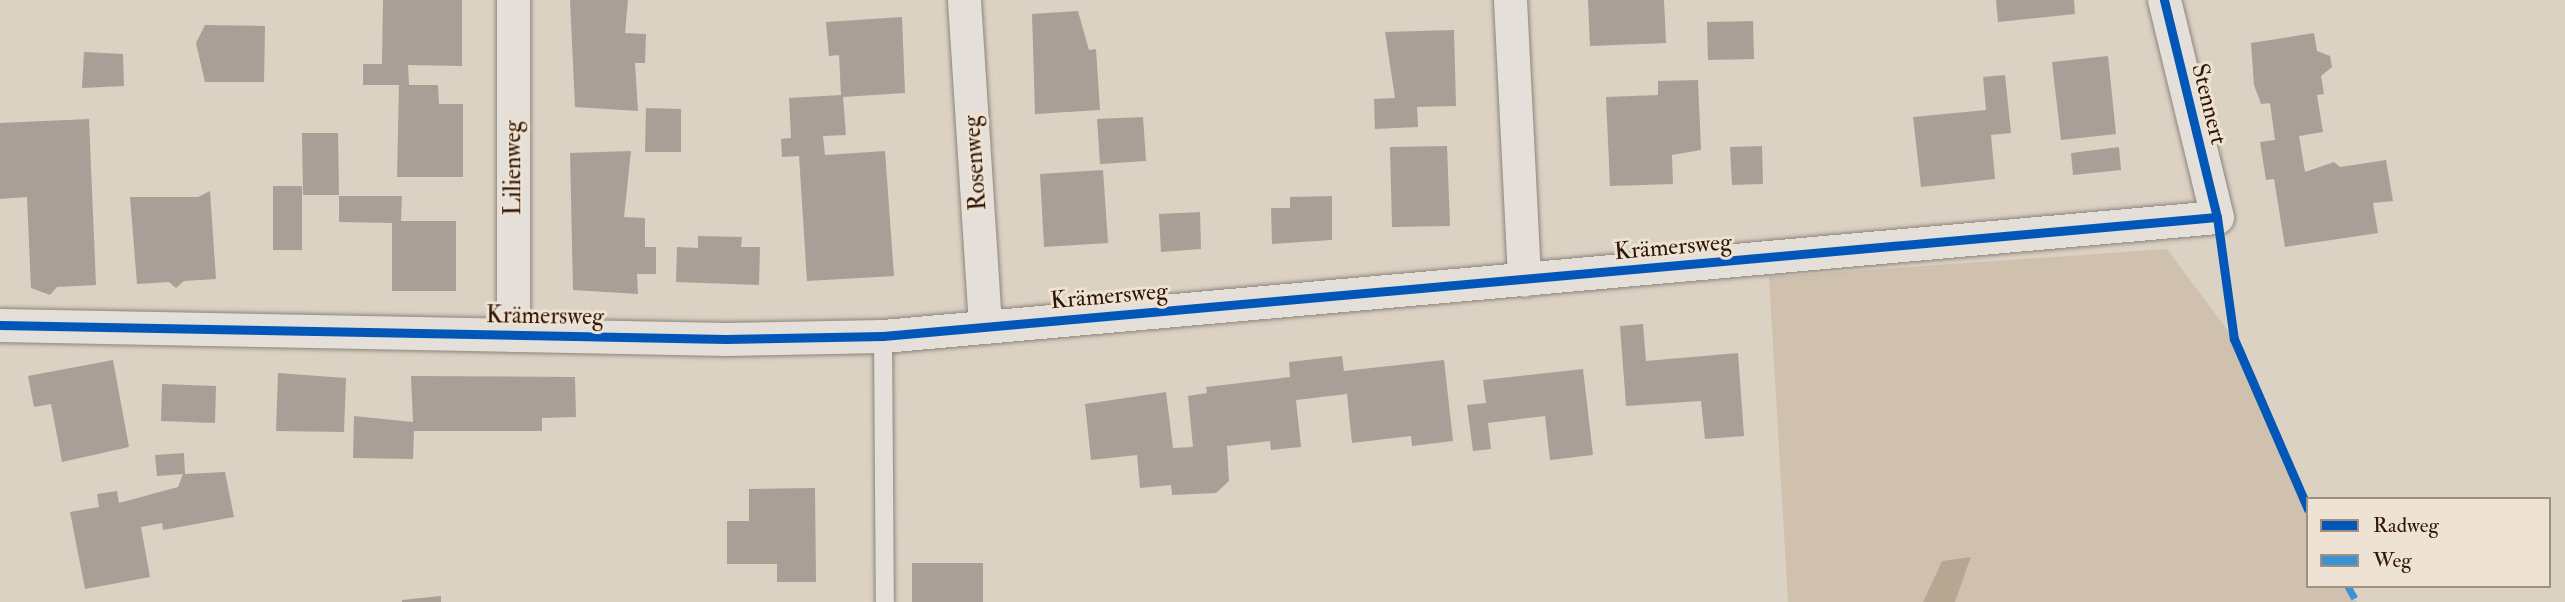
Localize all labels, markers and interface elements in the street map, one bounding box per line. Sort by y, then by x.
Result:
street label: Stennert [2185,60,2233,148]
street label: Rosenweg [957,114,993,212]
street label: Lilienweg [499,121,527,215]
street label: Krämersweg [1613,228,1733,266]
street label: Krämersweg [1049,277,1169,315]
street label: Krämersweg [486,301,604,331]
legend [2306,497,2551,588]
text: Radweg [2373,512,2439,539]
text: Weg [2373,547,2412,574]

